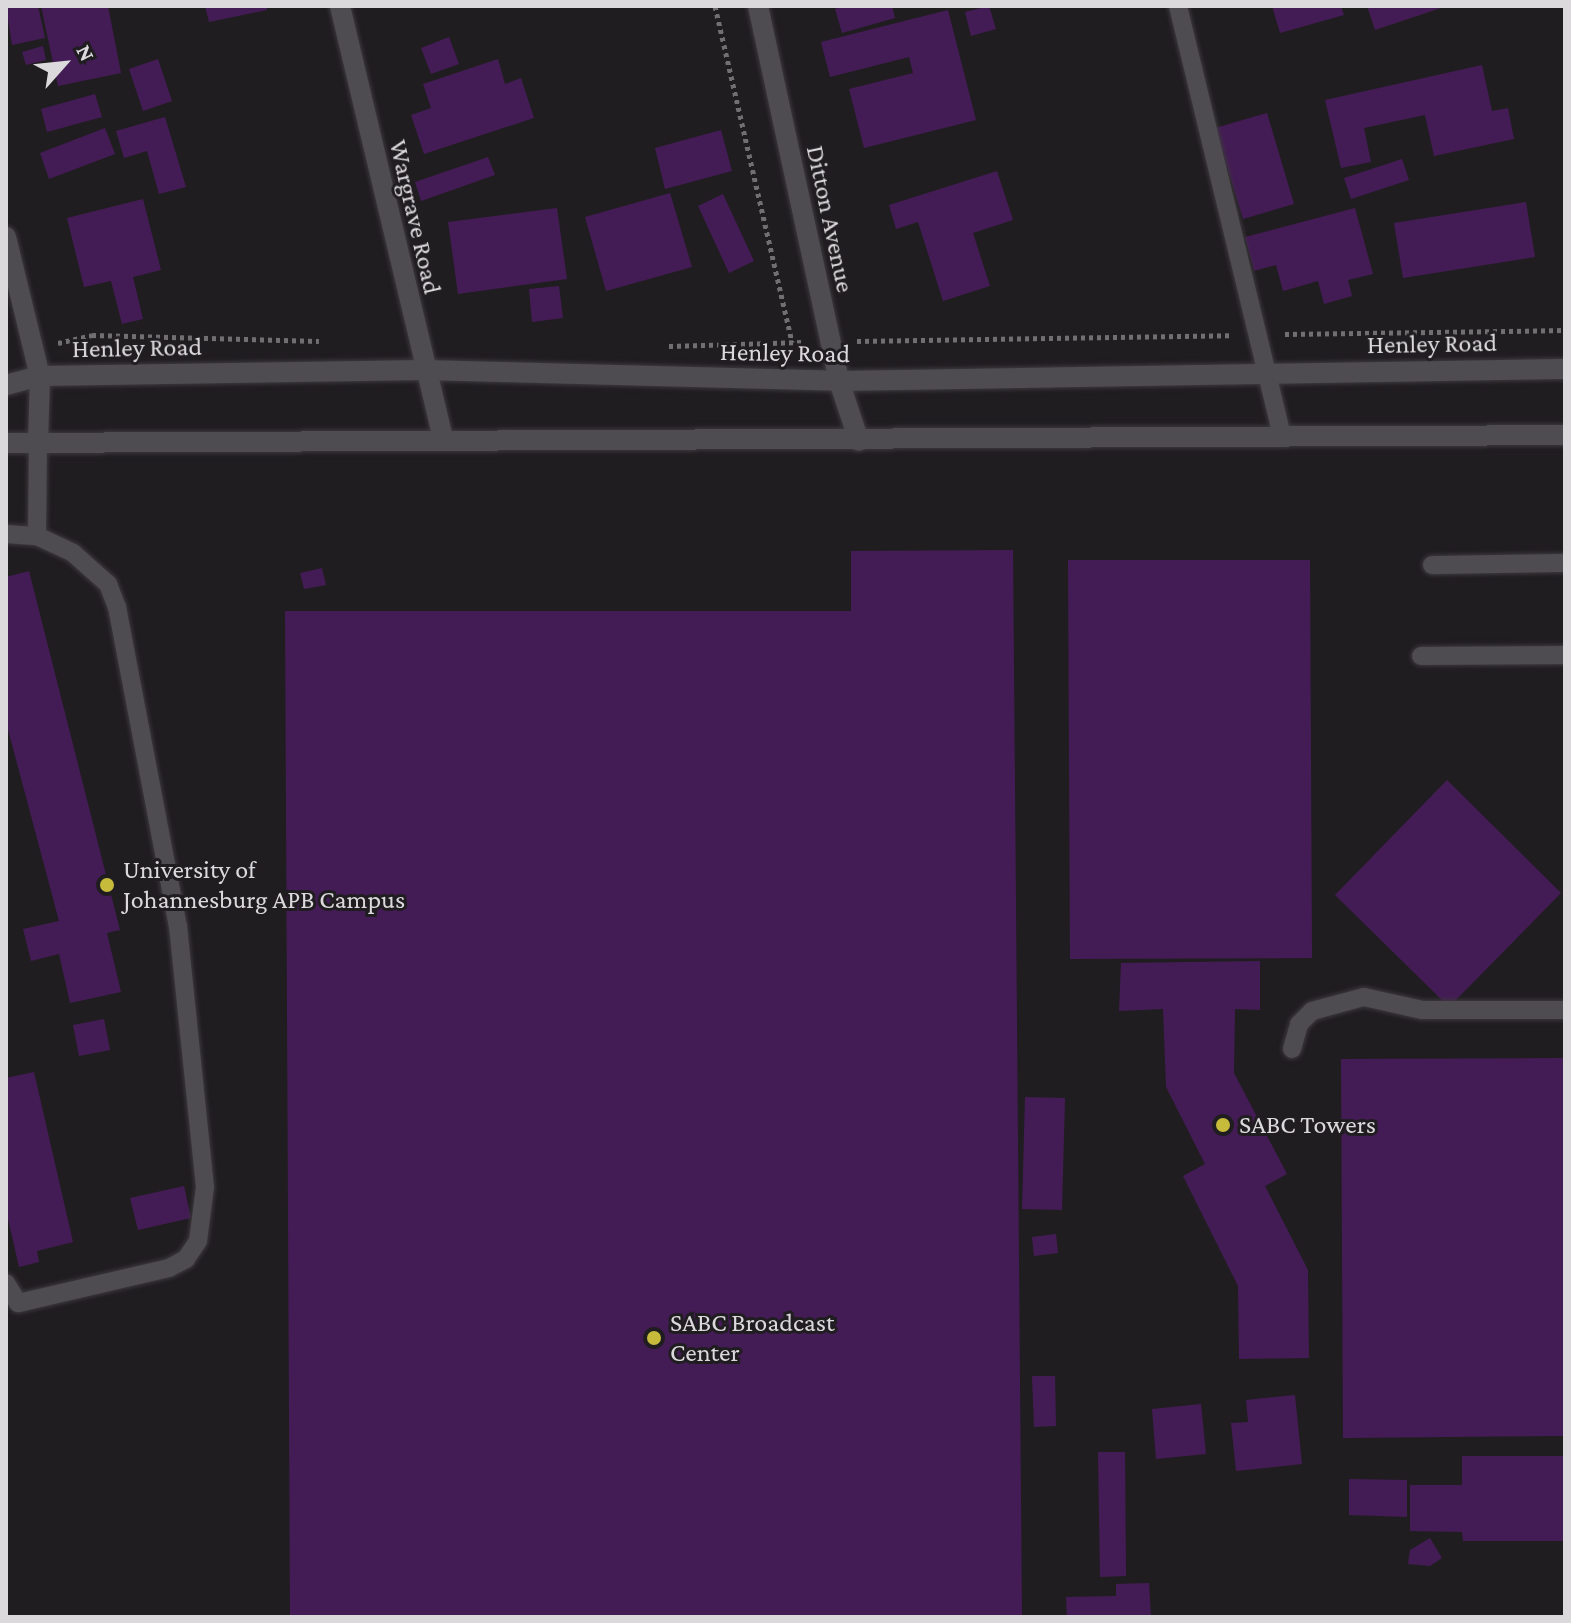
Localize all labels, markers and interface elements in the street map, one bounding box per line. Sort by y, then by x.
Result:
north arrow [24,24,104,104]
text: N [71,41,100,65]
street label: Wargrave Road [382,137,448,297]
street label: Ditton Avenue [799,143,861,295]
street label: Henley Road [1367,327,1497,361]
street label: Henley Road [72,331,202,365]
street label: Henley Road [720,336,850,370]
place label: University of Johannesburg APB Campus [123,854,405,916]
marker: University of Johannesburg APB Campus [98,876,116,894]
place label: SABC Towers [1239,1109,1376,1141]
marker: SABC Towers [1214,1116,1232,1134]
place label: SABC Broadcast Center [670,1307,835,1368]
marker: SABC Broadcast Center [645,1329,663,1347]

